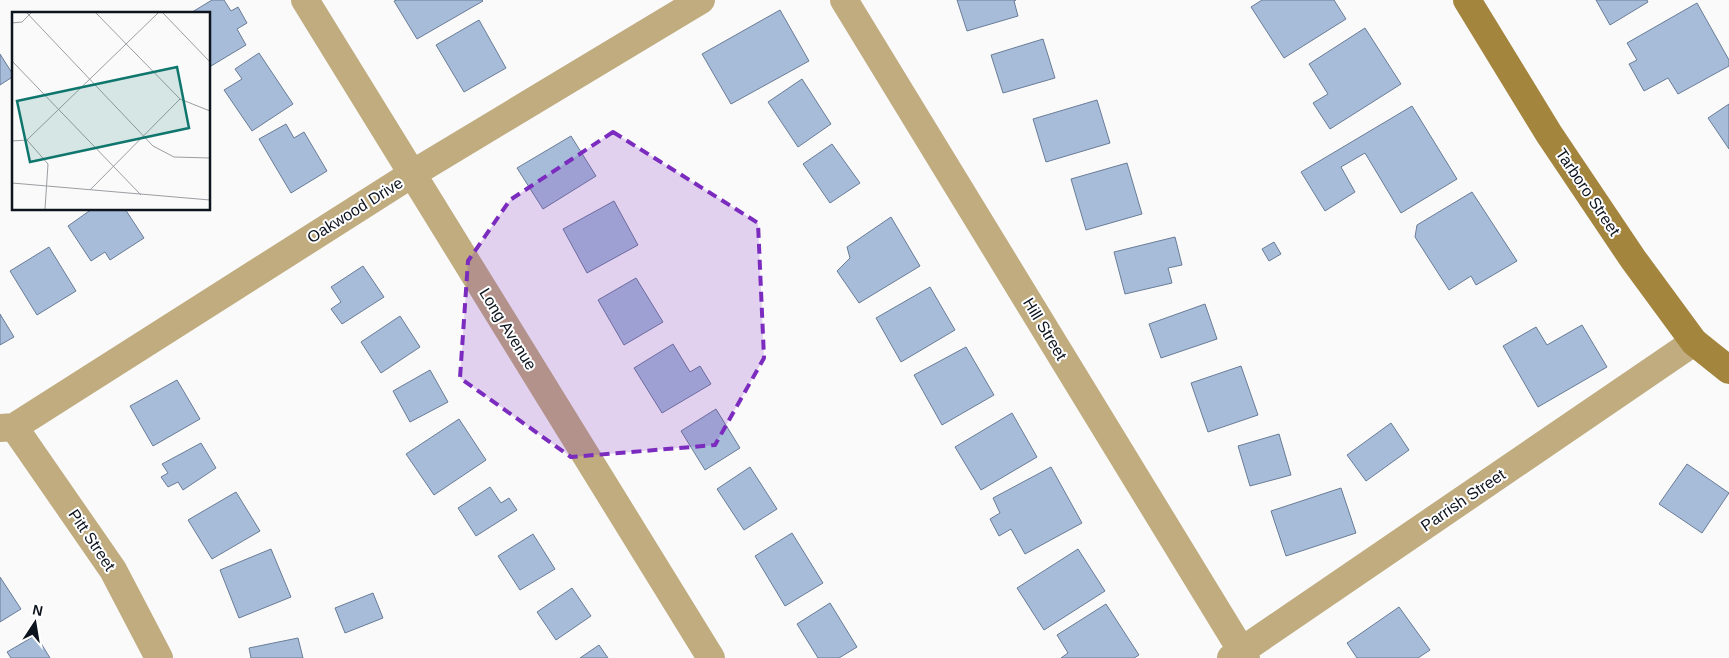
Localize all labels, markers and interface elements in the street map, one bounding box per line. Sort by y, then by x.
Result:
inset map [12,12,210,210]
street label: Tarboro Street [1553,145,1624,239]
street label: Oakwood Drive [304,174,406,246]
street label: Long Avenue [476,285,540,373]
street label: Hill Street [1020,295,1070,364]
street label: Parrish Street [1418,465,1509,534]
street label: Pitt Street [65,506,119,574]
north arrow [10,598,60,648]
text: N [31,601,44,619]

